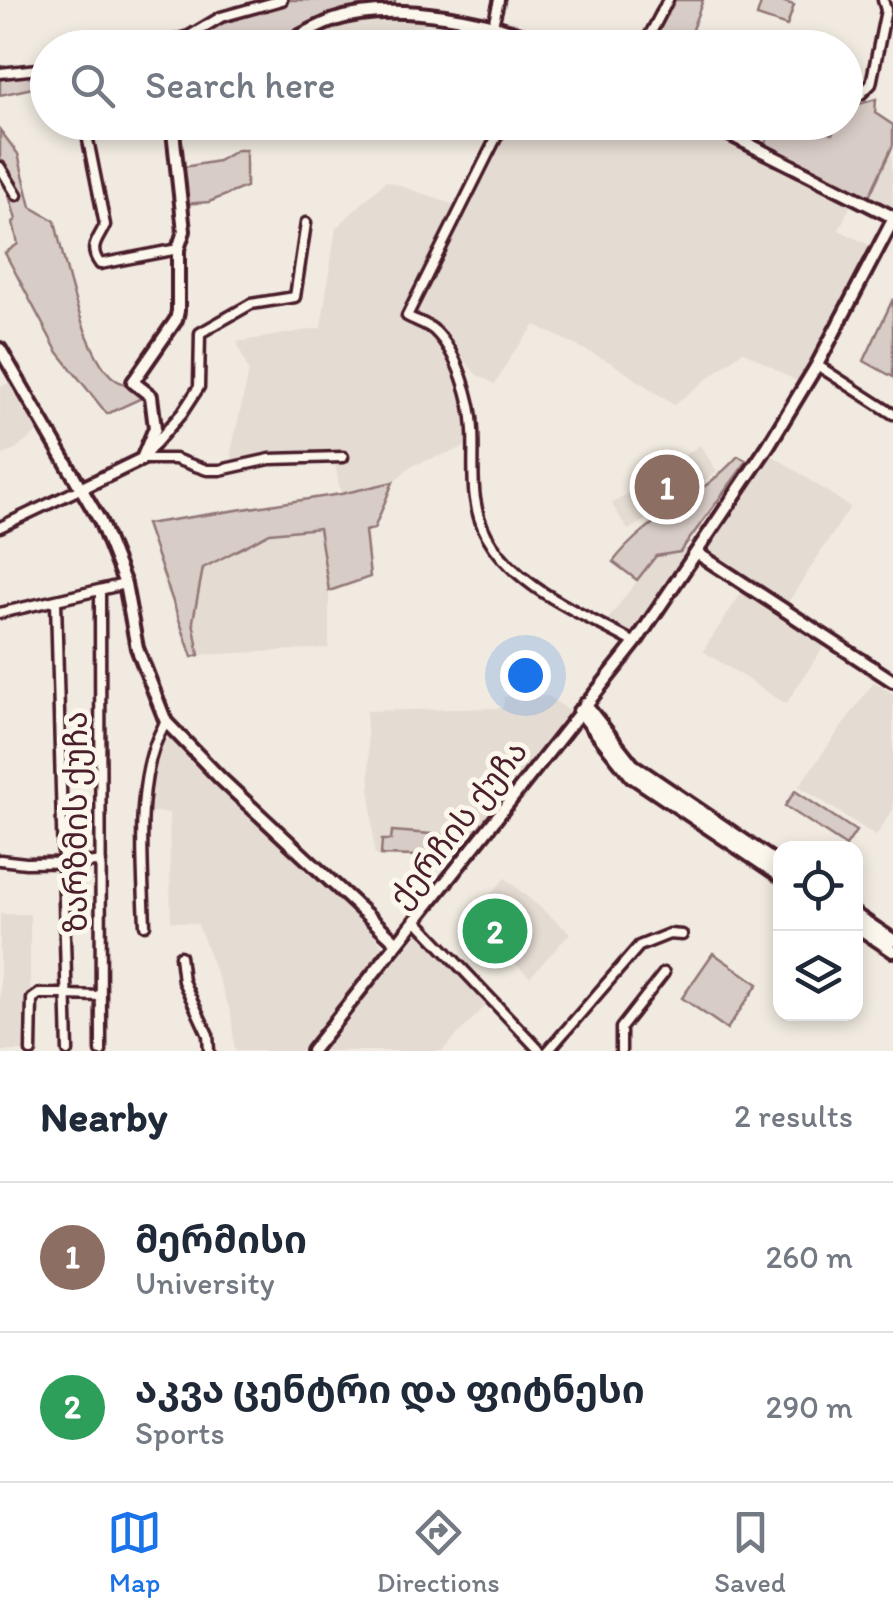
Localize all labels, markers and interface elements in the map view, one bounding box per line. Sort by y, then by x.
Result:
search box [30,30,863,140]
icon: search [65,58,120,113]
text: Search here [145,62,336,108]
pin: 1 [634,450,700,524]
your location [500,650,551,701]
street label: ზარზმის ქუჩა [57,711,95,933]
street label: ქერჩის ქუჩა [381,733,535,915]
map controls [773,841,863,1021]
button: locate [773,841,863,931]
pin: 2 [462,894,528,968]
button: layers [773,931,863,1021]
text: Nearby [40,1091,167,1142]
text: 2 results [734,1097,853,1135]
text: მერმისი [135,1217,307,1263]
text: 1 [65,1238,80,1276]
text: 260 m [765,1238,853,1276]
text: University [135,1264,275,1302]
text: აკვა ცენტრი და ფიტნესი [135,1367,645,1413]
text: 2 [64,1388,81,1426]
text: 290 m [766,1388,853,1426]
text: Sports [135,1414,225,1452]
tab: Map [107,1505,162,1599]
tab: Directions [377,1505,500,1599]
tab: Saved [714,1505,786,1599]

